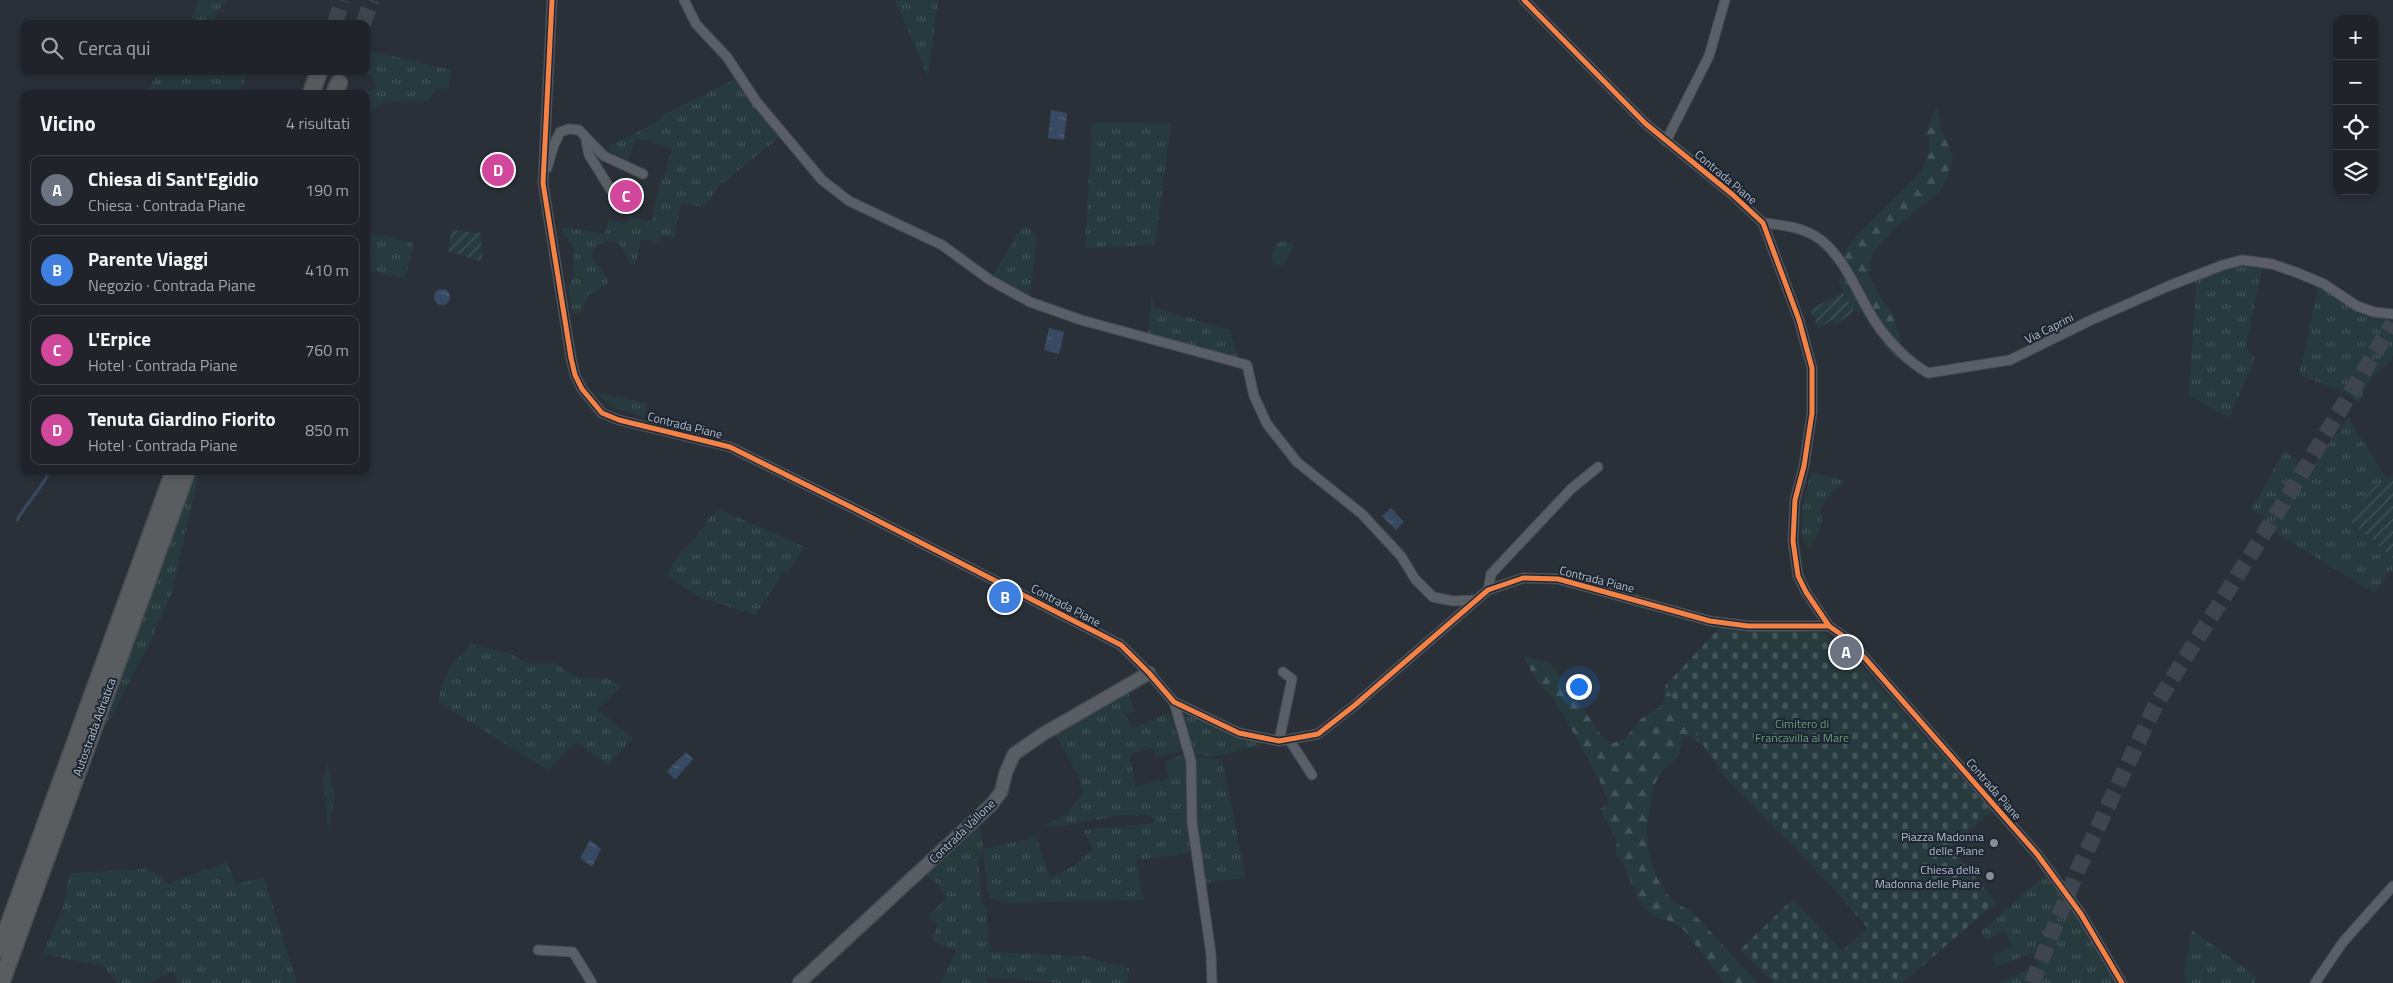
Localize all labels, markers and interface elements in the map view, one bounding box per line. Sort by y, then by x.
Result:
map controls [2333,15,2378,195]
button: + [2333,15,2378,60]
search box [20,20,370,75]
text: Cerca qui [78,33,150,62]
icon: search [38,34,66,62]
button: − [2333,60,2378,105]
button: locate [2333,105,2378,150]
text: Vicino [40,107,96,139]
text: 4 risultati [286,111,350,135]
street label: Contrada Piane [1690,145,1762,209]
button: layers [2333,150,2378,195]
pin: D [482,151,514,189]
text: Chiesa di Sant'Egidio [88,164,259,193]
pin: C [610,177,642,215]
text: A [52,178,62,202]
text: 190 m [305,178,349,202]
text: Chiesa · Contrada Piane [88,193,245,217]
text: Parente Viaggi [88,244,208,273]
text: B [52,258,62,282]
text: 410 m [305,258,349,282]
text: Negozio · Contrada Piane [88,273,256,297]
street label: Via Caprini [2021,308,2077,348]
text: L'Erpice [88,324,151,353]
text: C [53,338,61,362]
text: 760 m [305,338,349,362]
text: Hotel · Contrada Piane [88,353,237,377]
text: Tenuta Giardino Fiorito [88,404,276,433]
street label: Contrada Piane [645,406,725,444]
text: D [52,418,62,442]
text: 850 m [305,418,349,442]
text: Hotel · Contrada Piane [88,433,237,457]
street label: Contrada Piane [1557,560,1637,598]
pin: B [989,578,1021,616]
street label: Contrada Piane [1028,579,1104,631]
pin: A [1830,633,1862,671]
your location [1566,674,1592,700]
street label: Autostrada Adriatica [67,675,121,779]
park label: Cimitero di Francavilla al Mare [1755,714,1849,747]
street label: Contrada Piane [1962,754,2026,824]
street label: Contrada Vallone [925,794,999,868]
place label: Piazza Madonna delle Piane [1901,827,1984,860]
marker: Piazza Madonna delle Piane [1988,837,2000,849]
place label: Chiesa della Madonna delle Piane [1875,860,1980,893]
marker: Chiesa della Madonna delle Piane [1984,870,1996,882]

